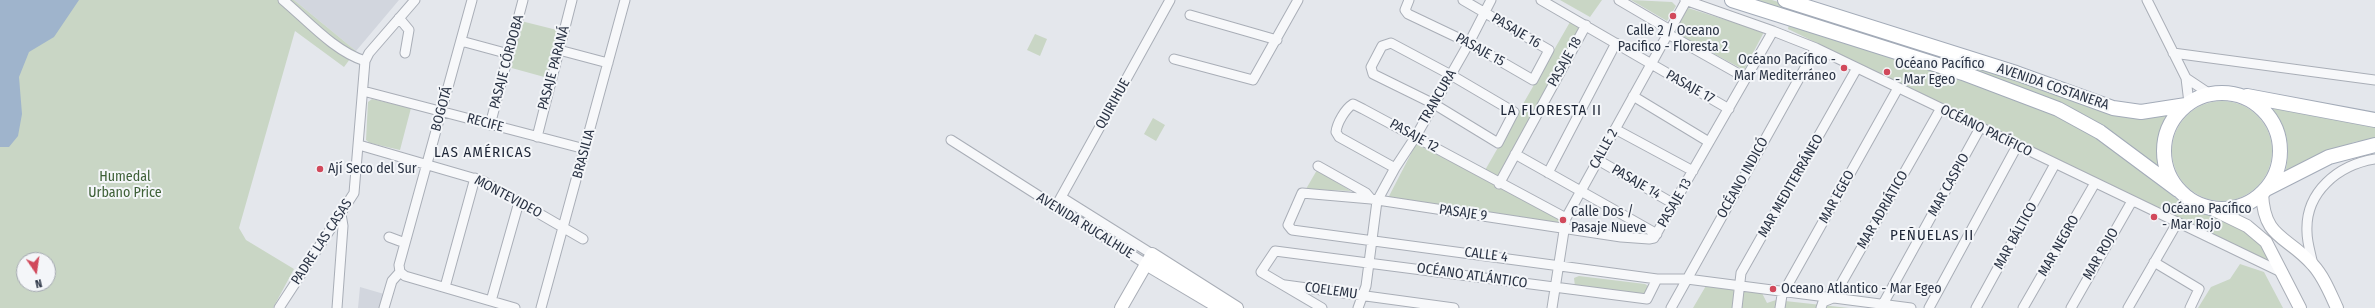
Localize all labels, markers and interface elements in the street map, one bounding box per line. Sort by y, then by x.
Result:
street label: PASAJE 16 [1488,10,1544,52]
marker: Calle 2 / Oceano Pacifico - Floresta 2 [1668,11,1678,21]
street label: PASAJE CÓRDOBA [486,13,528,111]
place label: Calle 2 / Oceano Pacifico - Floresta 2 [1618,23,1728,56]
street label: PASAJE PARANÁ [535,24,573,112]
street label: PASAJE 15 [1452,30,1508,70]
street label: PASAJE 18 [1545,34,1585,90]
place label: Océano Pacífico - Mar Mediterráneo [1734,52,1836,84]
place label: Océano Pacífico - Mar Egeo [1895,56,1985,88]
street label: AVENIDA COSTANERA [1995,60,2111,114]
marker: Océano Pacífico - Mar Mediterráneo [1839,63,1849,73]
street label: TRANCURA [1416,67,1460,127]
street label: PASAJE 17 [1663,67,1717,107]
marker: Océano Pacífico - Mar Egeo [1882,67,1892,77]
street label: QUIRIHUE [1092,76,1134,132]
street label: BOGOTÁ [428,85,456,133]
street label: OCÉANO PACÍFICO [1937,101,2035,161]
district label: LA FLORESTA II [1500,102,1602,120]
street label: RECIFE [465,110,505,136]
street label: PASAJE 12 [1387,116,1441,156]
street label: CALLE 2 [1586,126,1622,172]
street label: BRASILIA [569,127,599,181]
street label: MAR MEDITERRÁNEO [1755,132,1827,240]
street label: OCÉANO INDICÓ [1714,135,1772,221]
district label: LAS AMÉRICAS [434,144,532,162]
street label: MAR CASPIO [1925,151,1973,219]
place label: Ají Seco del Sur [328,161,417,177]
street label: PASAJE 14 [1608,161,1664,203]
marker: Ají Seco del Sur [315,164,325,174]
street label: MAR EGEO [1816,168,1858,226]
street label: MAR ADRIÁTICO [1854,168,1912,252]
park label: Humedal Urbano Price [88,169,162,202]
street label: MONTEVIDEO [471,172,545,222]
street label: PASAJE 13 [1654,176,1696,230]
street label: AVENIDA RUCALHUE [1033,189,1137,263]
street label: PADRE LAS CASAS [288,196,356,288]
street label: MAR BÁLTICO [1991,200,2041,272]
street label: PASAJE 9 [1438,201,1488,225]
place label: Océano Pacífico - Mar Rojo [2162,201,2252,234]
place label: Calle Dos / Pasaje Nueve [1571,204,1646,236]
marker: Océano Pacífico - Mar Rojo [2149,212,2159,222]
street label: MAR NEGRO [2035,213,2083,279]
marker: Calle Dos / Pasaje Nueve [1558,215,1568,225]
street label: MAR ROJO [2079,225,2123,283]
district label: PEÑUELAS II [1890,227,1974,245]
street label: CALLE 4 [1463,244,1509,266]
north arrow [16,252,56,292]
street label: OCÉANO ATLÁNTICO [1416,260,1528,292]
text: N [34,276,43,290]
street label: COELEMU [1304,279,1358,303]
place label: Oceano Atlantico - Mar Egeo [1781,281,1942,297]
marker: Oceano Atlantico - Mar Egeo [1768,284,1778,294]

